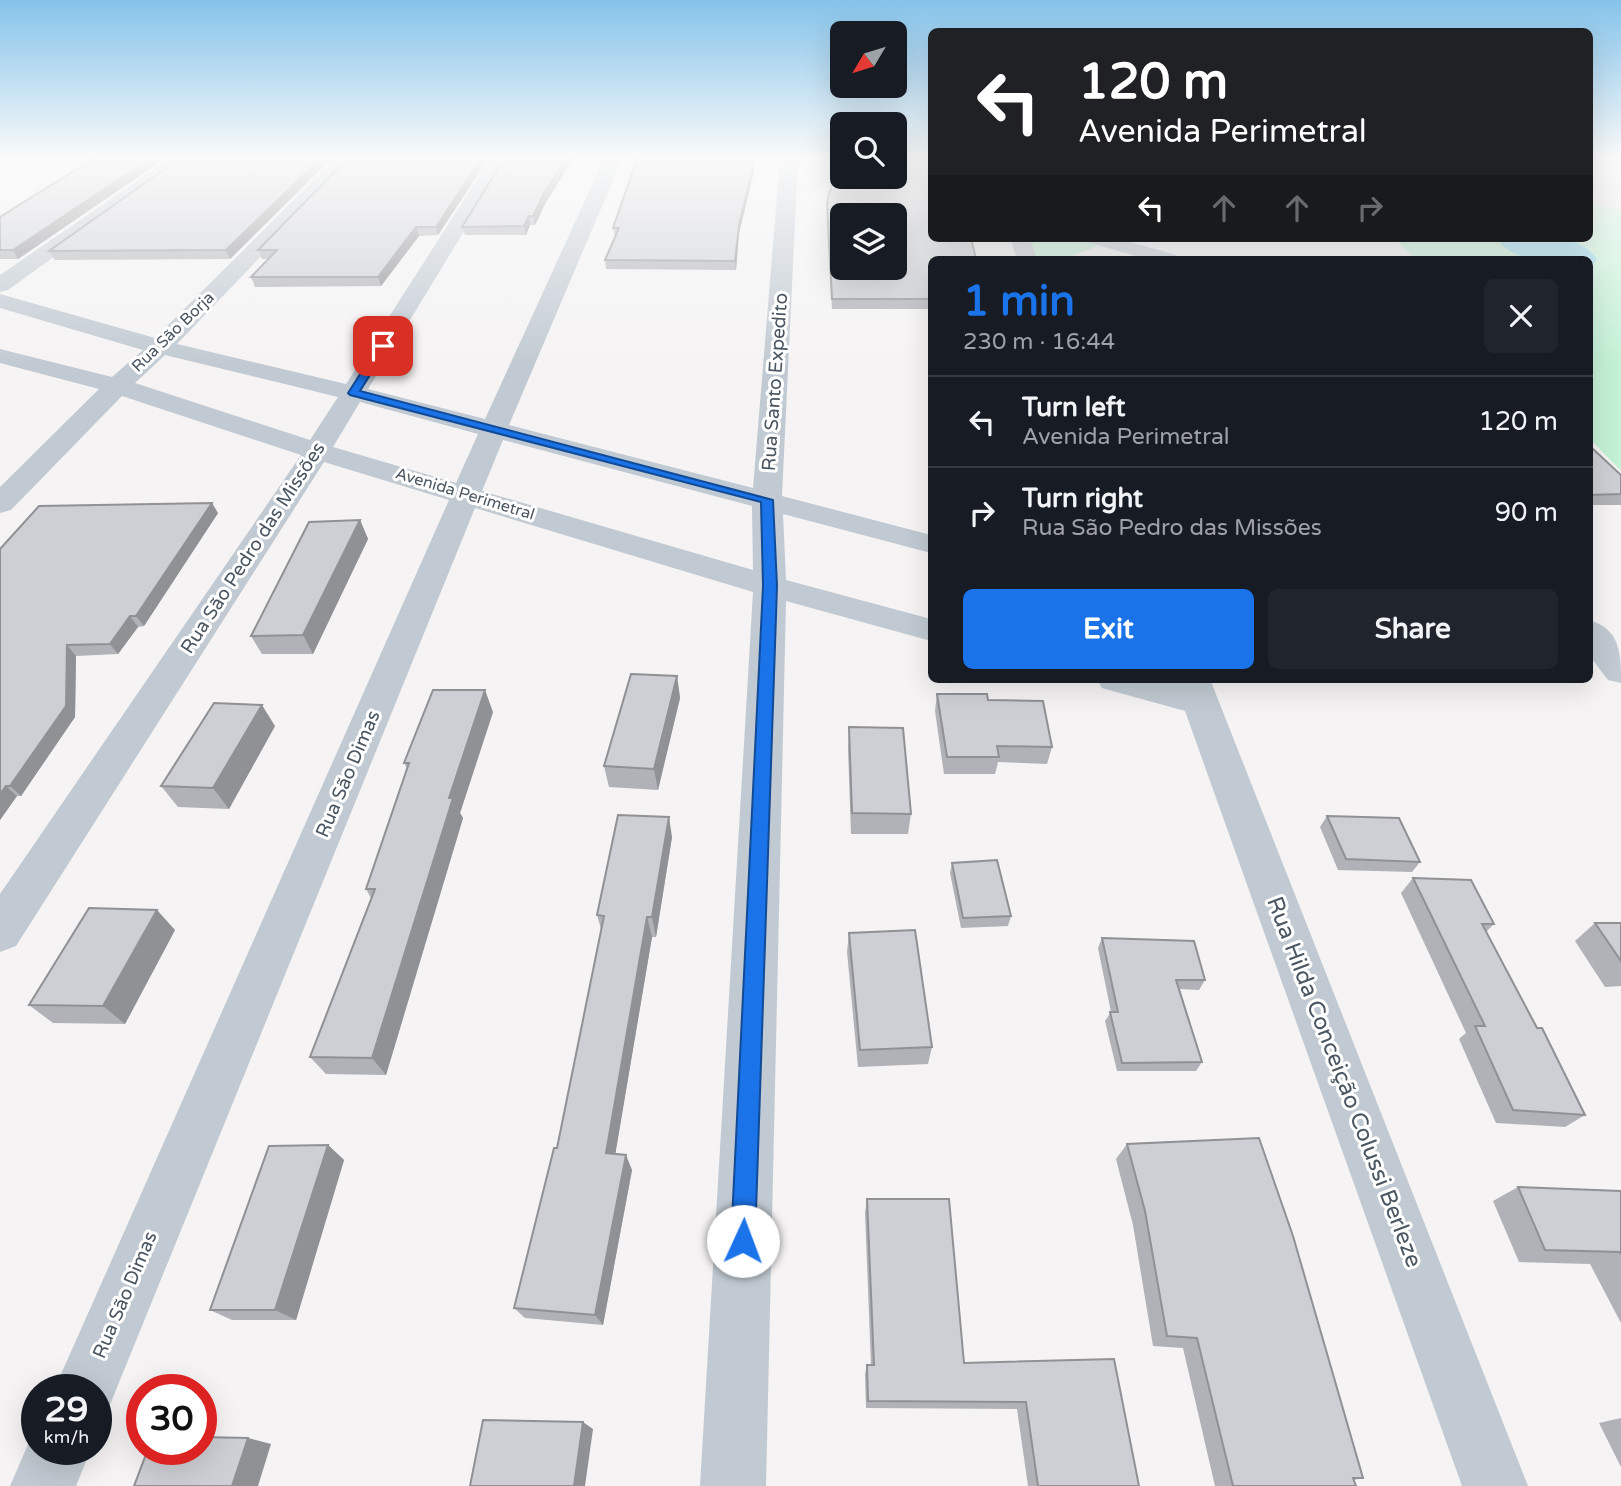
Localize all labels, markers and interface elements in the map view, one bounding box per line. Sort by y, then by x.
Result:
north arrow [830,21,906,98]
map controls [830,21,907,280]
text: 120 m [1078,53,1228,112]
icon: left [963,56,1054,147]
button: search [830,112,907,189]
text: Avenida Perimetral [1078,113,1367,151]
icon: left [1132,189,1170,227]
icon: ahead [1205,189,1243,227]
icon: ahead [1278,189,1316,227]
icon: right [1351,189,1389,227]
button: layers [830,203,907,280]
text: 1 min [963,276,1075,327]
button: close [1484,279,1558,353]
street label: Rua São Borja [128,288,218,376]
street label: Rua Santo Expedito [758,292,792,472]
pin [353,316,413,376]
icon: arrive [364,327,402,365]
text: 230 m · 16:44 [963,328,1115,356]
text: Turn left [1022,392,1125,423]
icon: left [963,403,1001,441]
text: 120 m [1478,406,1558,437]
text: Avenida Perimetral [1022,423,1230,451]
street label: Rua São Pedro das Missões [176,438,330,658]
street label: Avenida Perimetral [393,463,537,525]
text: Turn right [1022,483,1143,514]
icon: right [963,494,1001,532]
text: 90 m [1495,497,1558,528]
text: Rua São Pedro das Missões [1022,514,1322,542]
button: Exit [963,589,1254,669]
button: Share [1268,589,1558,669]
street label: Rua São Dimas [311,707,385,841]
street label: Rua Hilda Conceição Colussi Berleze [1260,893,1428,1271]
position arrow [706,1204,780,1278]
street label: Rua São Dimas [88,1228,162,1362]
speed limit sign: 30 [126,1374,217,1465]
text: 29 [45,1389,88,1431]
text: km/h [44,1426,89,1448]

